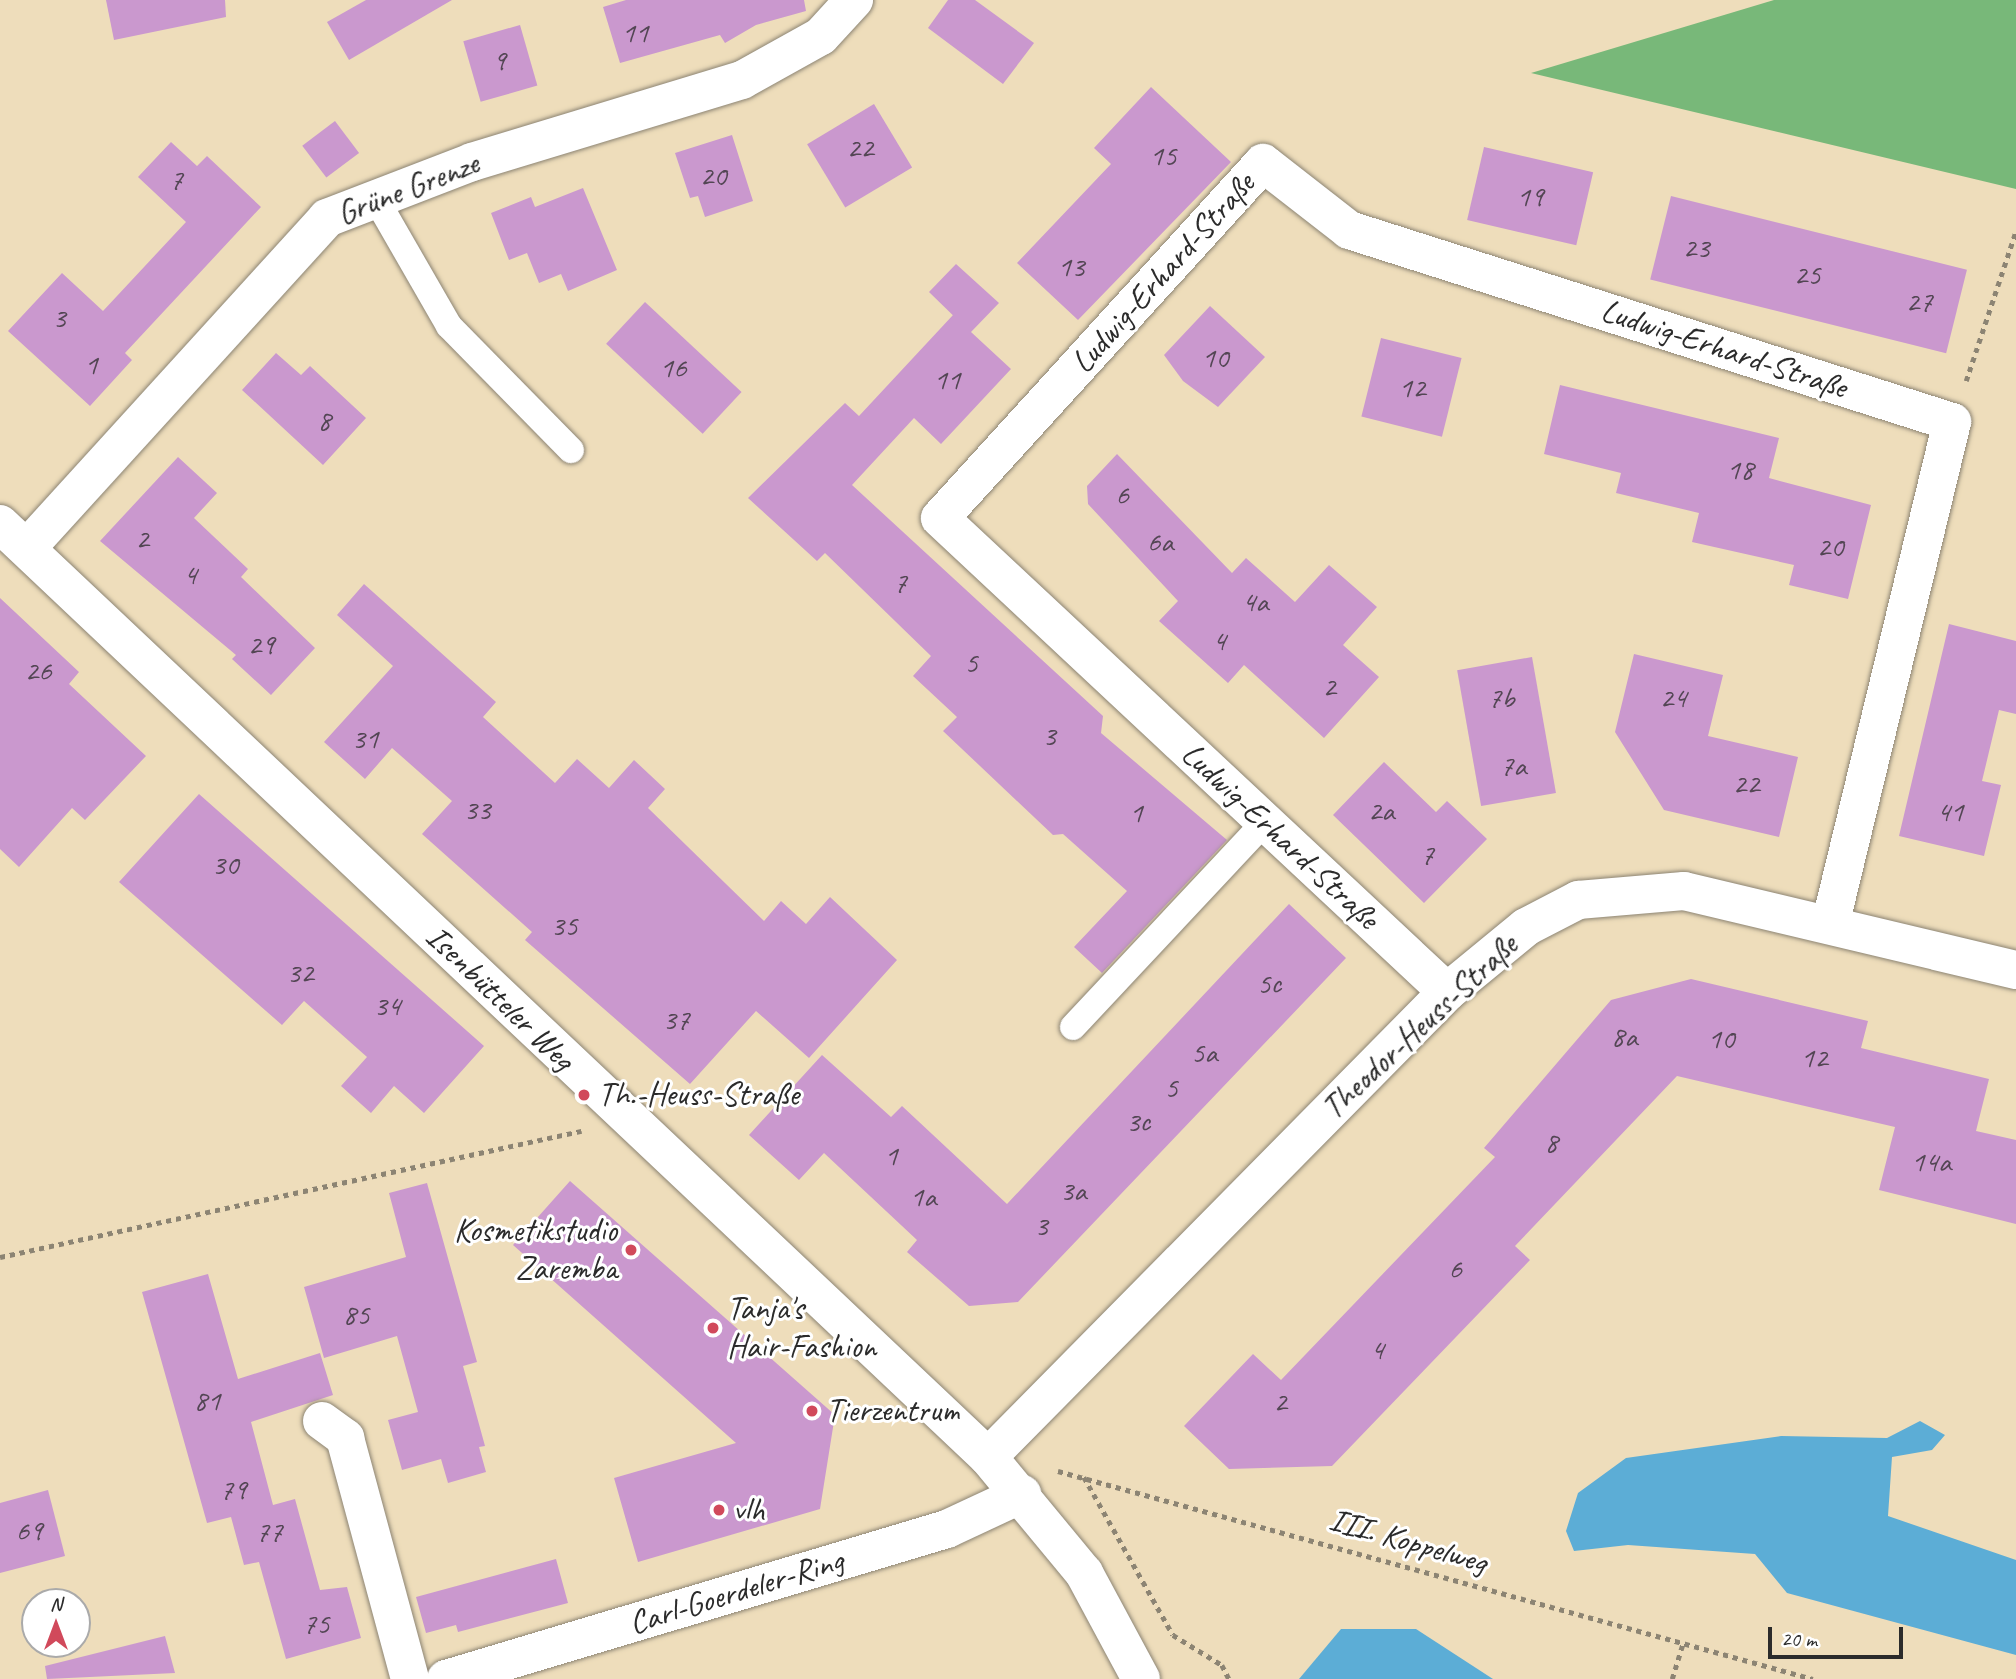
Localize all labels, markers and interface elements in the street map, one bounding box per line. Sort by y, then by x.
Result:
house number: 11 [622,14,648,50]
house number: 9 [492,42,506,78]
house number: 22 [847,129,873,165]
house number: 15 [1150,137,1176,173]
street label: Grüne Grenze [332,144,484,234]
house number: 20 [700,157,726,193]
house number: 7 [169,161,183,197]
street label: Ludwig-Erhard-Straße [1063,165,1263,381]
house number: 19 [1517,178,1543,214]
house number: 23 [1683,229,1709,265]
house number: 13 [1058,248,1084,284]
house number: 25 [1794,256,1820,292]
house number: 27 [1906,283,1932,319]
street label: Ludwig-Erhard-Straße [1596,291,1852,407]
house number: 3 [52,299,66,335]
house number: 10 [1202,339,1228,375]
house number: 1 [84,346,98,382]
house number: 16 [660,349,686,385]
house number: 11 [934,361,960,397]
house number: 12 [1399,369,1425,405]
house number: 8 [317,402,331,438]
house number: 18 [1727,451,1753,487]
house number: 6 [1115,476,1129,512]
house number: 2 [135,520,149,556]
house number: 6a [1147,523,1173,559]
house number: 20 [1817,528,1843,564]
house number: 4 [183,556,197,592]
house number: 7 [893,564,907,600]
house number: 4a [1242,583,1268,619]
house number: 4 [1212,622,1226,658]
house number: 29 [248,626,274,662]
house number: 5 [964,644,978,680]
house number: 26 [25,652,51,688]
house number: 2 [1322,668,1336,704]
house number: 7b [1488,679,1514,715]
house number: 24 [1660,679,1686,715]
house number: 3 [1042,717,1056,753]
house number: 31 [352,720,378,756]
street label: Ludwig-Erhard-Straße [1173,734,1387,938]
house number: 7a [1500,747,1526,783]
house number: 22 [1733,765,1759,801]
house number: 33 [464,791,490,827]
house number: 2a [1368,792,1394,828]
house number: 41 [1937,793,1963,829]
house number: 1 [1129,794,1143,830]
house number: 7 [1420,836,1434,872]
house number: 30 [212,846,238,882]
house number: 35 [551,907,577,943]
street label: Isenbütteler Weg [417,917,583,1079]
street label: Theodor-Heuss-Straße [1314,926,1526,1128]
house number: 32 [287,954,313,990]
house number: 5c [1257,965,1281,1001]
house number: 34 [374,987,400,1023]
house number: 37 [663,1001,689,1037]
house number: 8a [1611,1018,1637,1054]
house number: 10 [1708,1020,1734,1056]
house number: 5a [1191,1034,1217,1070]
house number: 12 [1801,1039,1827,1075]
house number: 5 [1164,1069,1178,1105]
place label: Th.-Heuss-Straße [598,1075,799,1115]
marker: Th.-Heuss-Straße [576,1087,592,1103]
house number: 3c [1126,1103,1150,1139]
house number: 8 [1544,1124,1558,1160]
house number: 1 [884,1137,898,1173]
house number: 14a [1911,1143,1951,1179]
house number: 3a [1060,1172,1086,1208]
house number: 1a [910,1178,936,1214]
house number: 3 [1034,1207,1048,1243]
place label: Kosmetikstudio Zaremba [454,1211,617,1289]
marker: Kosmetikstudio Zaremba [623,1242,639,1258]
house number: 6 [1448,1250,1462,1286]
place label: Tanja's Hair-Fashion [727,1289,876,1367]
house number: 85 [343,1296,369,1332]
marker: Tanja's Hair-Fashion [705,1320,721,1336]
house number: 4 [1370,1331,1384,1367]
house number: 81 [194,1382,220,1418]
house number: 2 [1273,1383,1287,1419]
place label: Tierzentrum [826,1391,959,1431]
marker: Tierzentrum [804,1403,820,1419]
house number: 79 [220,1471,246,1507]
place label: vlh [733,1490,764,1530]
street label: III. Koppelweg [1325,1500,1491,1582]
marker: vlh [711,1502,727,1518]
house number: 69 [16,1512,42,1548]
house number: 77 [256,1513,282,1549]
street label: Carl-Goerdeler-Ring [624,1541,848,1643]
north arrow [21,1588,91,1658]
text: N [50,1592,62,1616]
house number: 75 [303,1605,329,1641]
scale bar [1771,1612,1906,1656]
text: 20 m [1781,1626,1817,1652]

